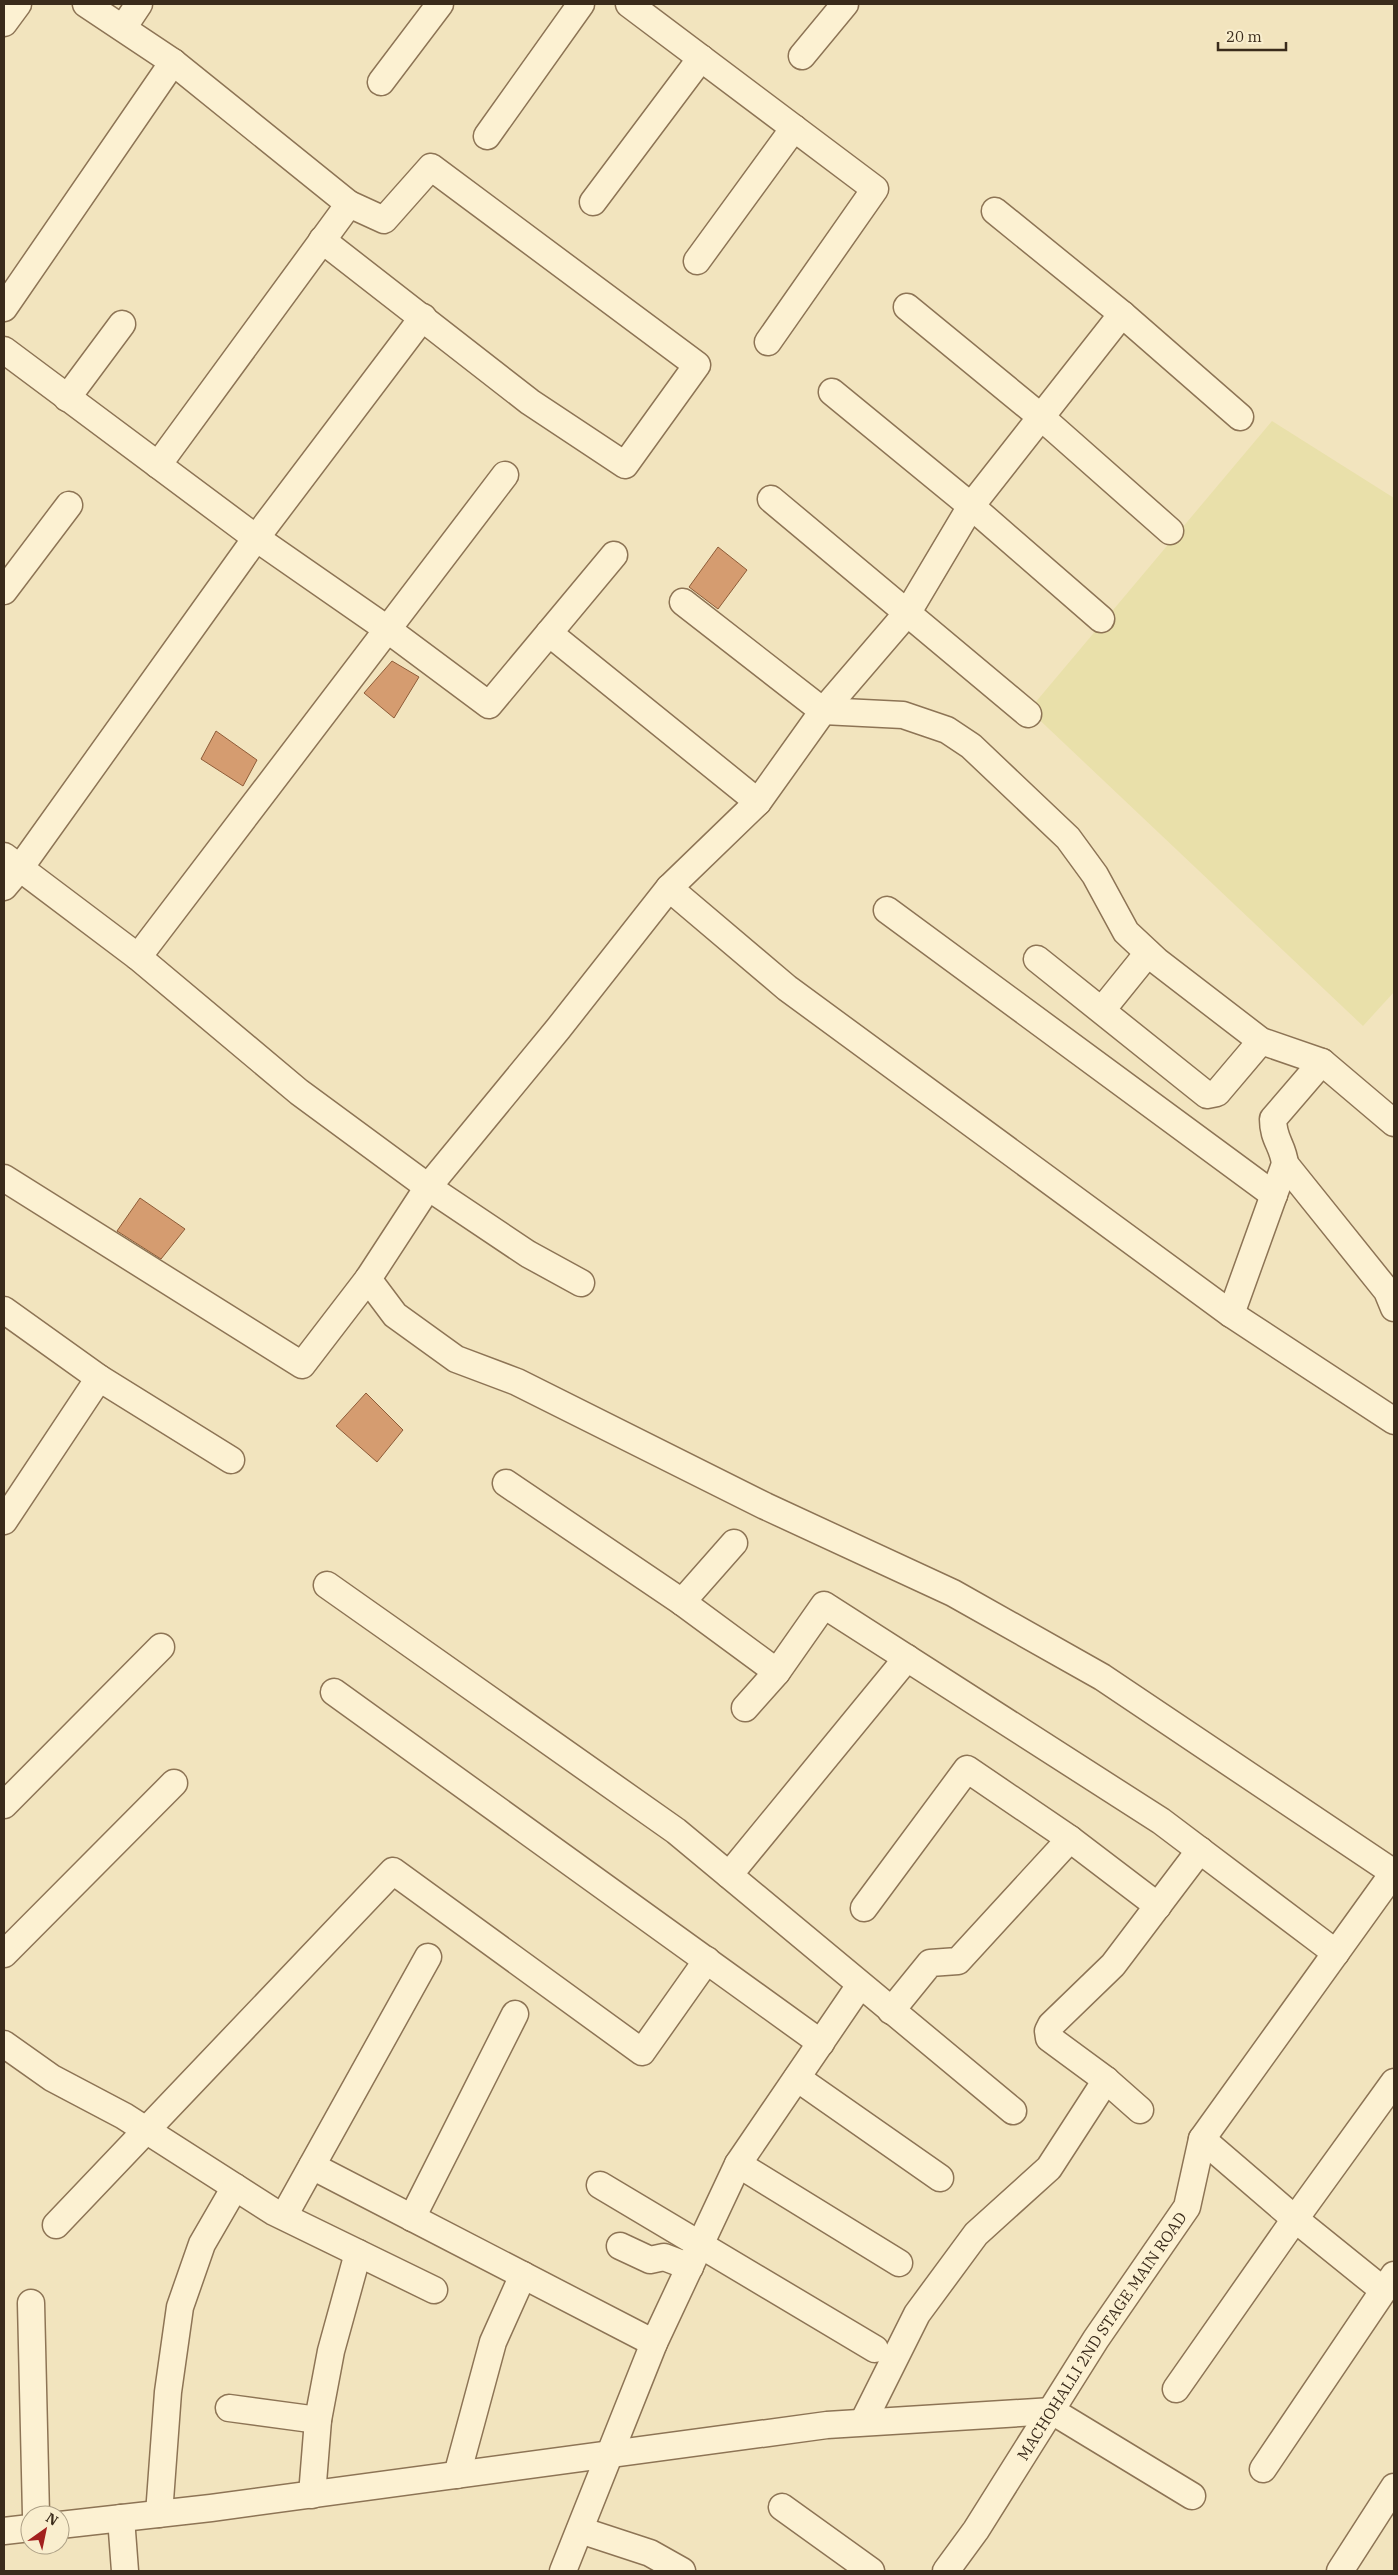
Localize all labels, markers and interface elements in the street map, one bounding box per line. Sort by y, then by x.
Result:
scale bar [1218,20,1286,52]
text: 20 m [1226,27,1262,46]
street label: MACHOHALLI 2ND STAGE MAIN ROAD [1012,2208,1191,2464]
north arrow [20,2505,70,2555]
text: N [43,2509,62,2530]

